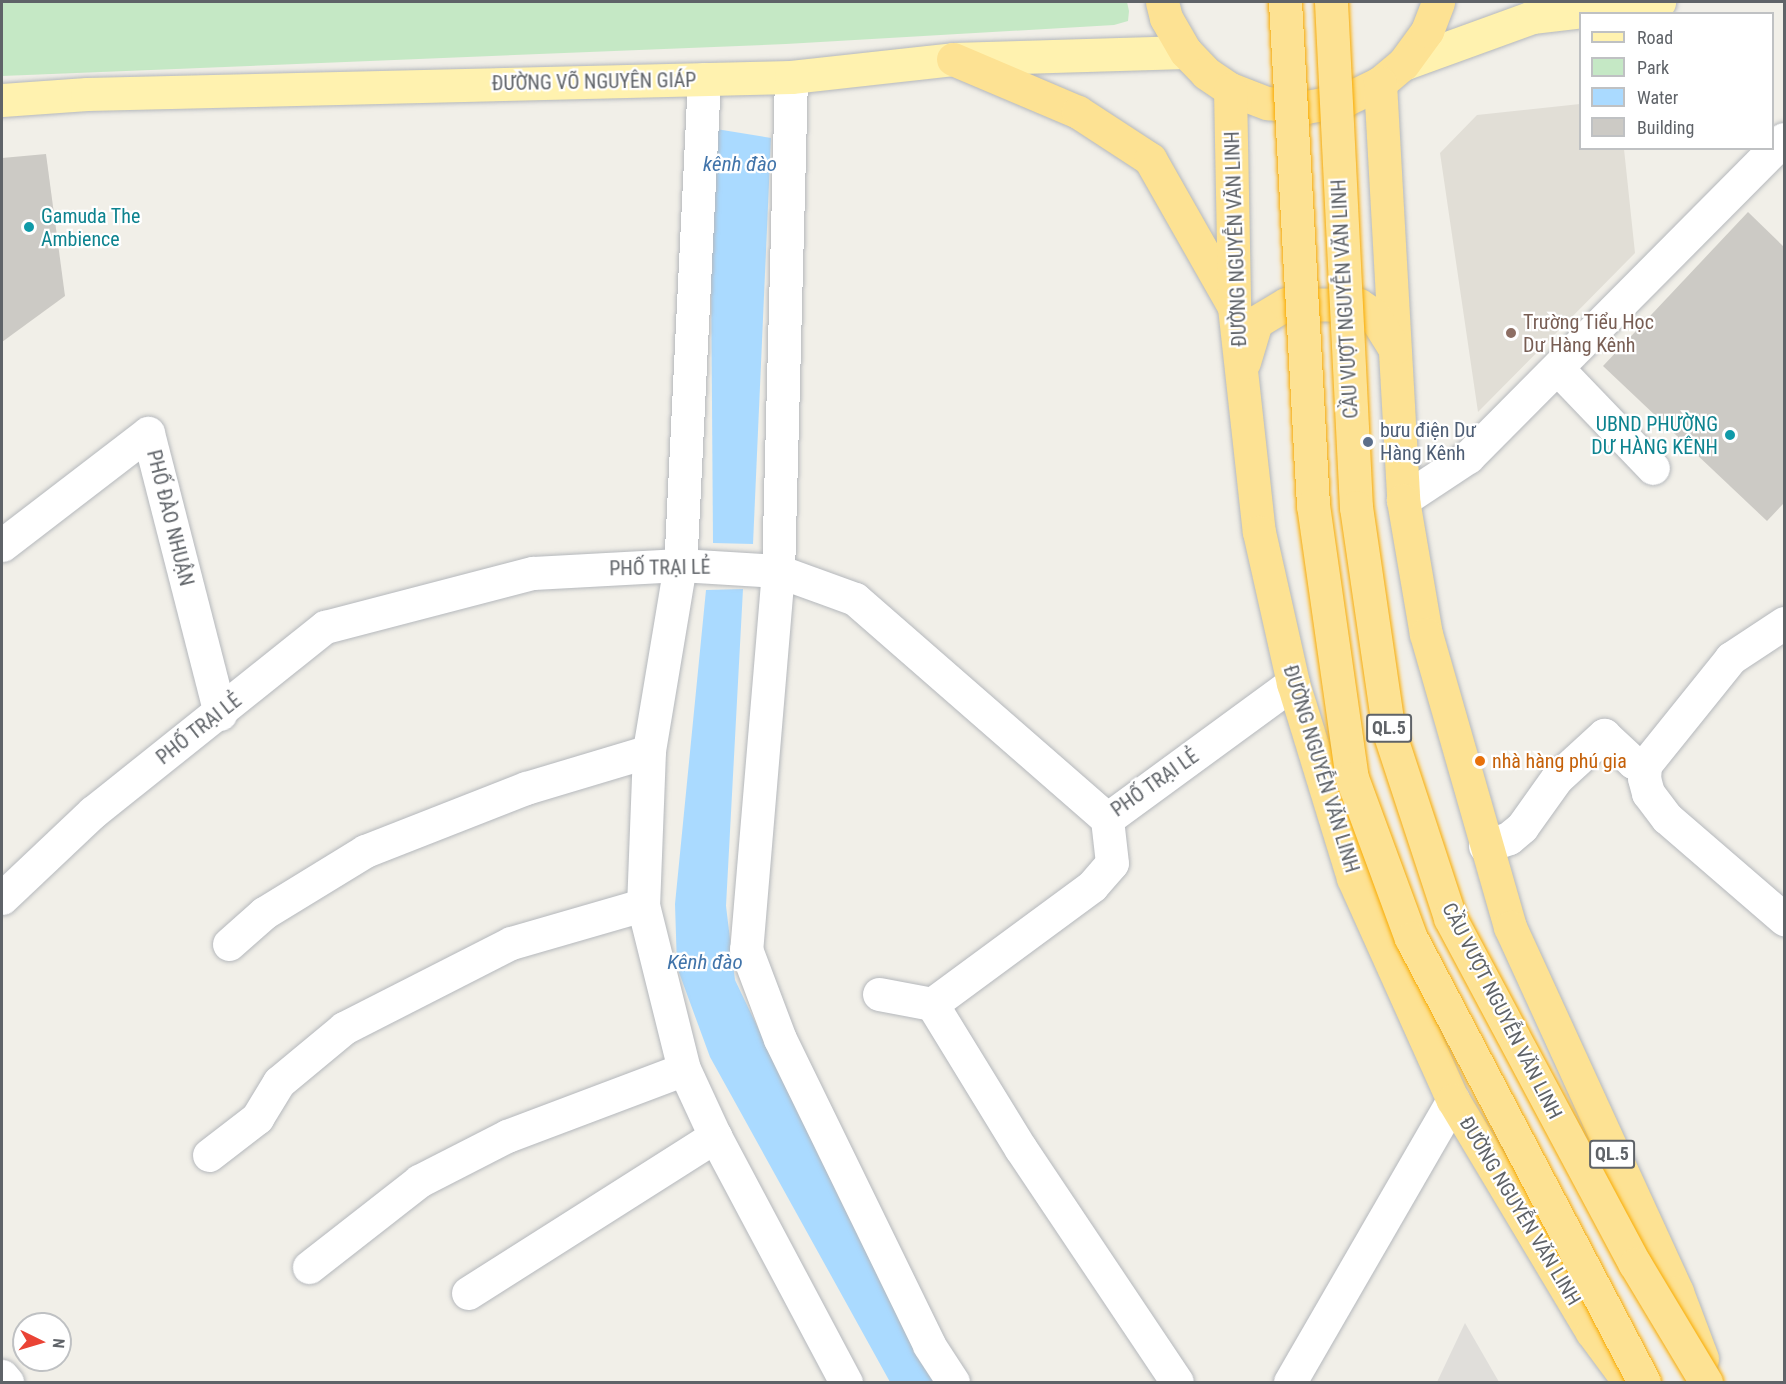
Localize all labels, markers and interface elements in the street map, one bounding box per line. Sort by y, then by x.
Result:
legend [1579,12,1774,150]
text: Road [1637,27,1673,48]
text: Park [1637,57,1669,78]
street label: ĐƯỜNG VÕ NGUYÊN GIÁP [491,68,697,96]
text: Water [1637,87,1678,108]
text: Building [1637,117,1694,138]
street label: ĐƯỜNG NGUYỄN VĂN LINH [1220,131,1252,347]
water label: kênh đào [703,151,777,177]
street label: CẦU VƯỢT NGUYỄN VĂN LINH [1327,179,1363,419]
place label: Gamuda The Ambience [41,204,141,251]
marker: Gamuda The Ambience [22,220,36,234]
place label: Trường Tiểu Học Dư Hàng Kênh [1523,310,1654,357]
marker: Trường Tiểu Học Dư Hàng Kênh [1504,326,1518,340]
place label: UBND PHƯỜNG DƯ HÀNG KÊNH [1591,412,1718,459]
place label: bưu điện Dư Hàng Kênh [1380,418,1476,465]
marker: UBND PHƯỜNG DƯ HÀNG KÊNH [1723,428,1737,442]
marker: bưu điện Dư Hàng Kênh [1361,435,1375,449]
street label: PHỐ ĐÀO NHUẬN [141,447,199,589]
street label: PHỐ TRẠI LẺ [609,555,711,581]
street label: ĐƯỜNG NGUYỄN VĂN LINH [1278,662,1364,876]
street label: PHỐ TRẠI LẺ [152,688,246,770]
road number: QL.5 [1365,713,1413,743]
street label: PHỐ TRẠI LẺ [1106,744,1204,822]
place label: nhà hàng phú gia [1492,749,1627,773]
marker: nhà hàng phú gia [1473,754,1487,768]
street label: CẦU VƯỢT NGUYỄN VĂN LINH [1437,899,1567,1123]
water label: Kênh đào [667,949,743,975]
street label: ĐƯỜNG NGUYỄN VĂN LINH [1454,1112,1586,1310]
road number: QL.5 [1588,1139,1636,1169]
north arrow [12,1312,72,1372]
text: N [49,1338,68,1349]

